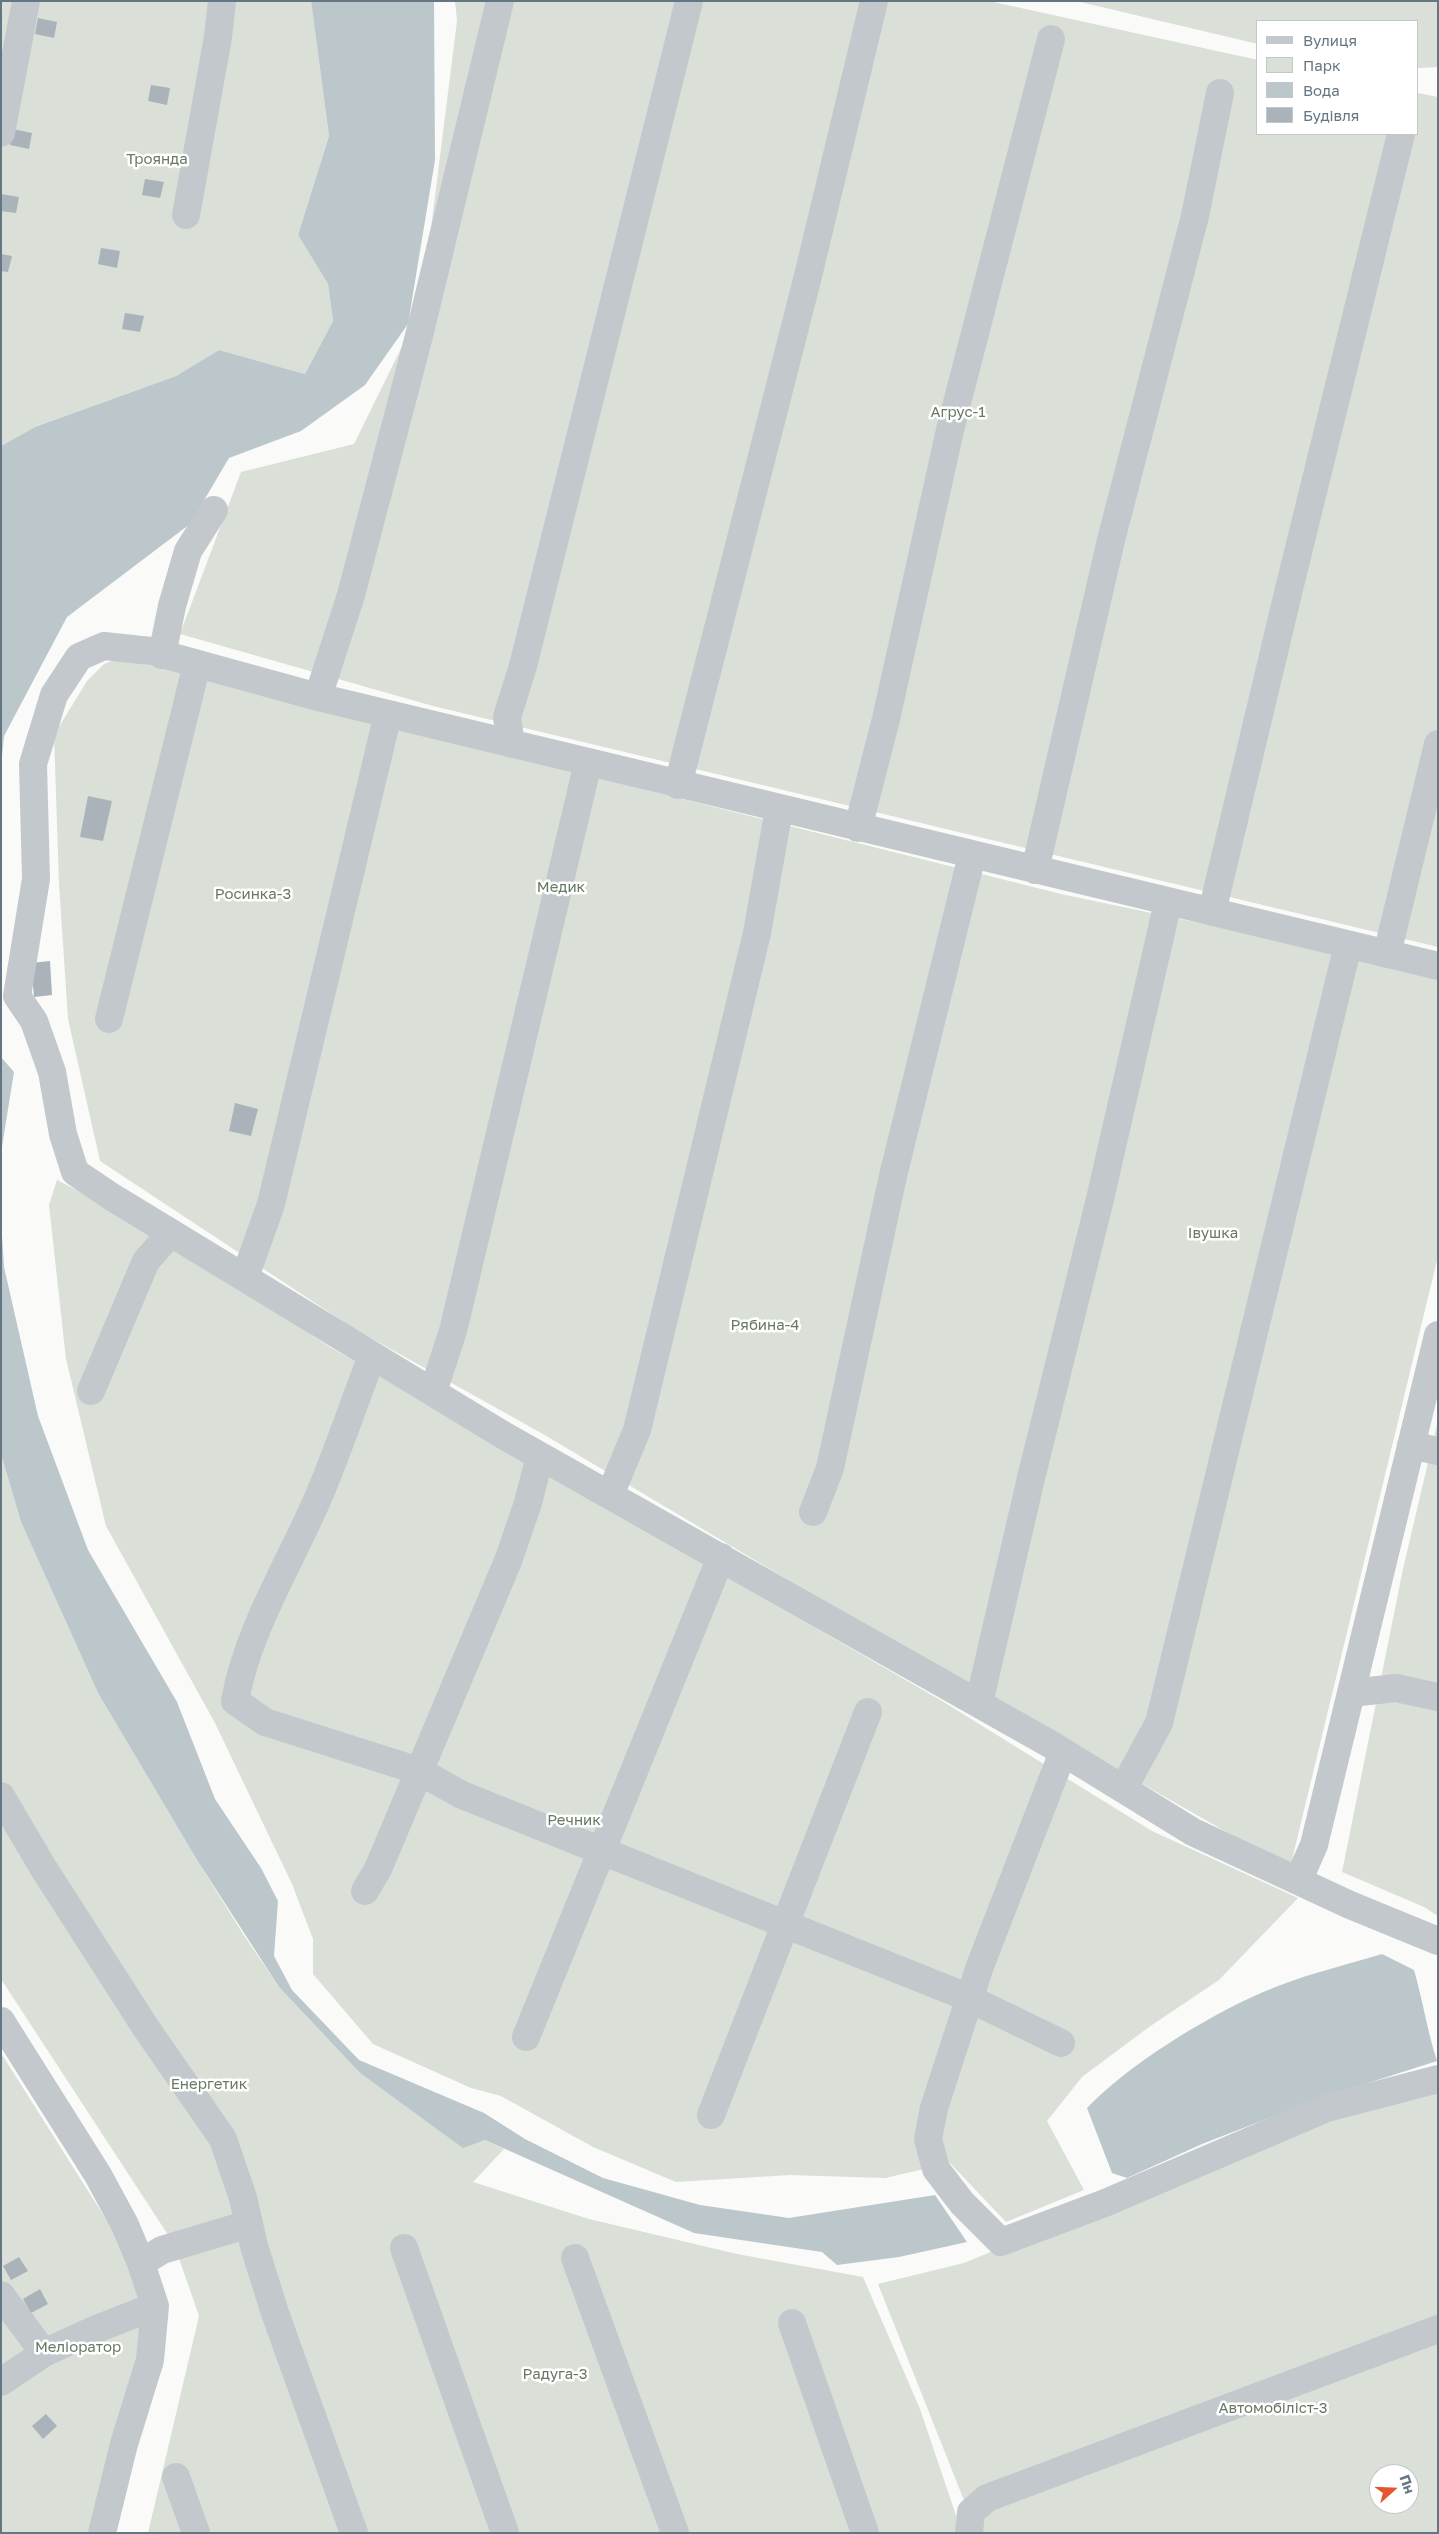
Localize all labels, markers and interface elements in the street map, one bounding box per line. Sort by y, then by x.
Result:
legend [1256,20,1419,135]
text: Вулиця [1303,31,1357,49]
text: Парк [1303,56,1341,74]
text: Вода [1303,81,1340,99]
text: Будівля [1303,106,1359,124]
park label: Троянда [126,150,188,168]
park label: Агрус-1 [930,403,986,421]
park label: Медик [537,878,585,896]
park label: Росинка-3 [215,885,291,903]
park label: Івушка [1188,1224,1238,1242]
park label: Рябина-4 [731,1316,799,1334]
park label: Речник [547,1811,601,1829]
park label: Енергетик [171,2075,247,2093]
park label: Меліоратор [35,2338,121,2356]
park label: Радуга-3 [522,2365,588,2383]
park label: Автомобіліст-3 [1219,2399,1327,2417]
north arrow [1369,2464,1419,2514]
text: Пн [1396,2472,1419,2496]

